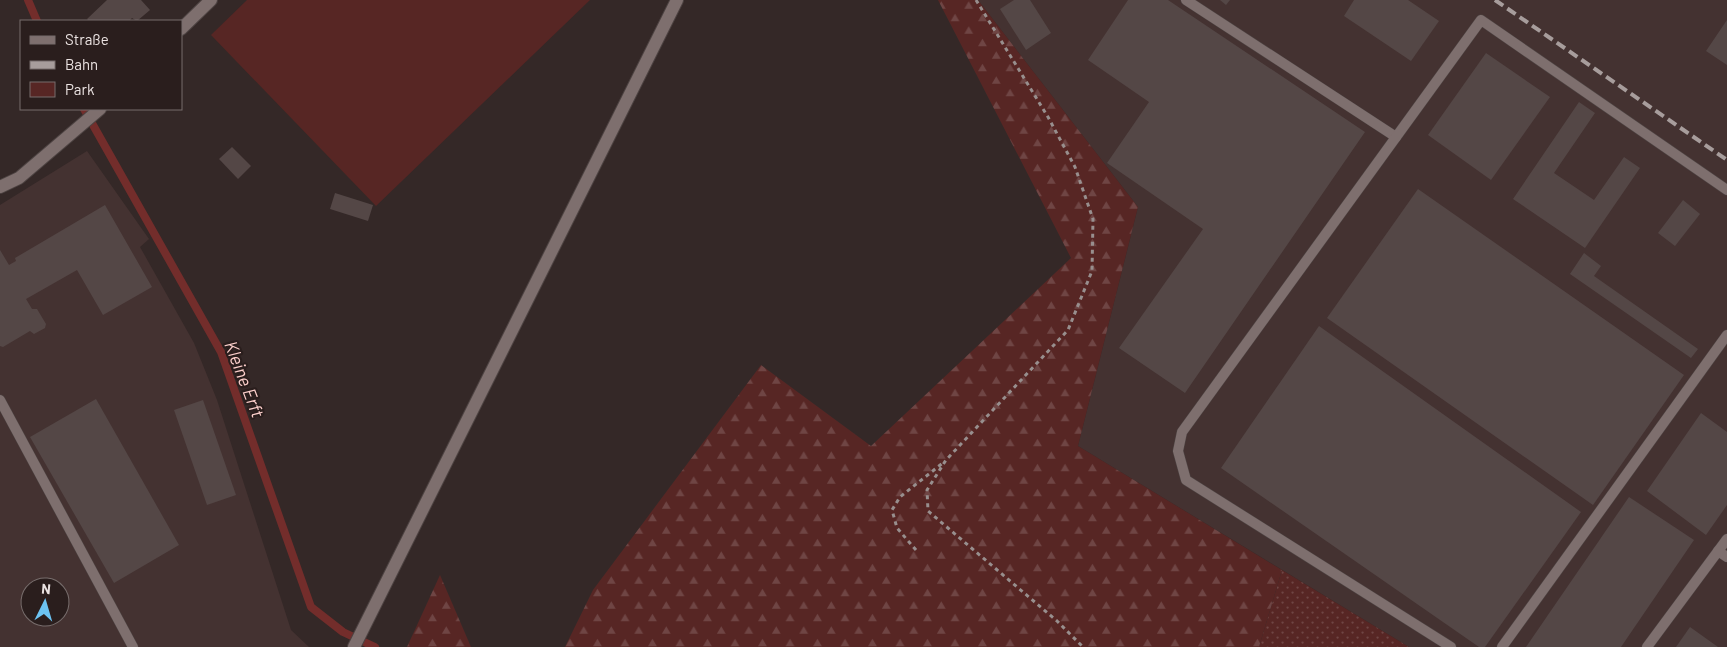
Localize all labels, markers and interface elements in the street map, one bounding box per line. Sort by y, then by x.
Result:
legend [20,20,182,110]
text: Straße [65,30,109,48]
text: Bahn [65,55,98,73]
text: Park [65,80,95,98]
water label: Kleine Erft [220,338,270,421]
north arrow [20,577,70,627]
text: N [41,580,52,597]

